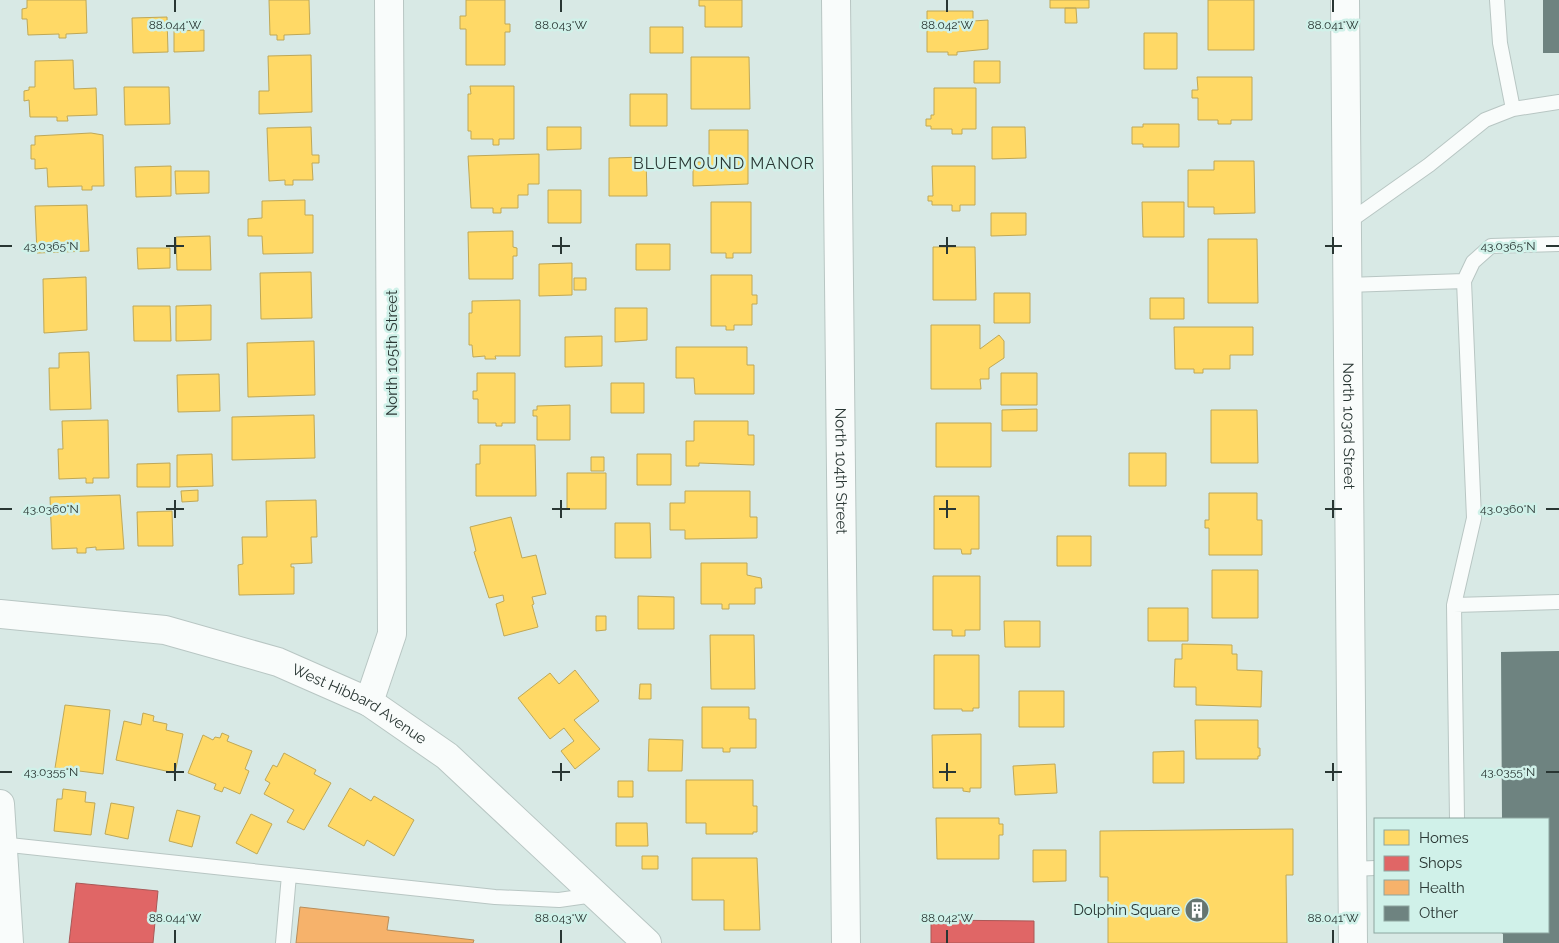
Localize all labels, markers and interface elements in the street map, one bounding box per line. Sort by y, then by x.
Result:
text: 88.044°W [149,18,202,32]
text: 88.043°W [535,18,588,32]
text: 88.042°W [921,18,974,32]
text: 88.041°W [1307,18,1359,32]
district label: BLUEMOUND MANOR [633,154,815,173]
text: 43.0365°N [23,239,79,253]
text: 43.0365°N [1480,239,1536,253]
street label: North 105th Street [383,290,401,416]
street label: North 103rd Street [1339,363,1358,489]
street label: North 104th Street [831,408,851,534]
text: 43.0360°N [23,502,79,516]
text: 43.0360°N [1480,502,1536,516]
street label: West Hibbard Avenue [289,660,430,748]
text: 43.0355°N [24,765,78,779]
text: 43.0355°N [1481,765,1535,779]
legend [1374,818,1549,933]
text: Homes [1419,829,1469,847]
text: Shops [1419,854,1462,872]
text: Health [1419,879,1465,897]
building icon: Dolphin Square [1184,897,1210,923]
place label: Dolphin Square [1073,901,1180,919]
text: Other [1419,904,1459,922]
text: 88.044°W [149,911,202,925]
text: 88.043°W [535,911,588,925]
text: 88.042°W [921,911,974,925]
text: 88.041°W [1307,911,1359,925]

